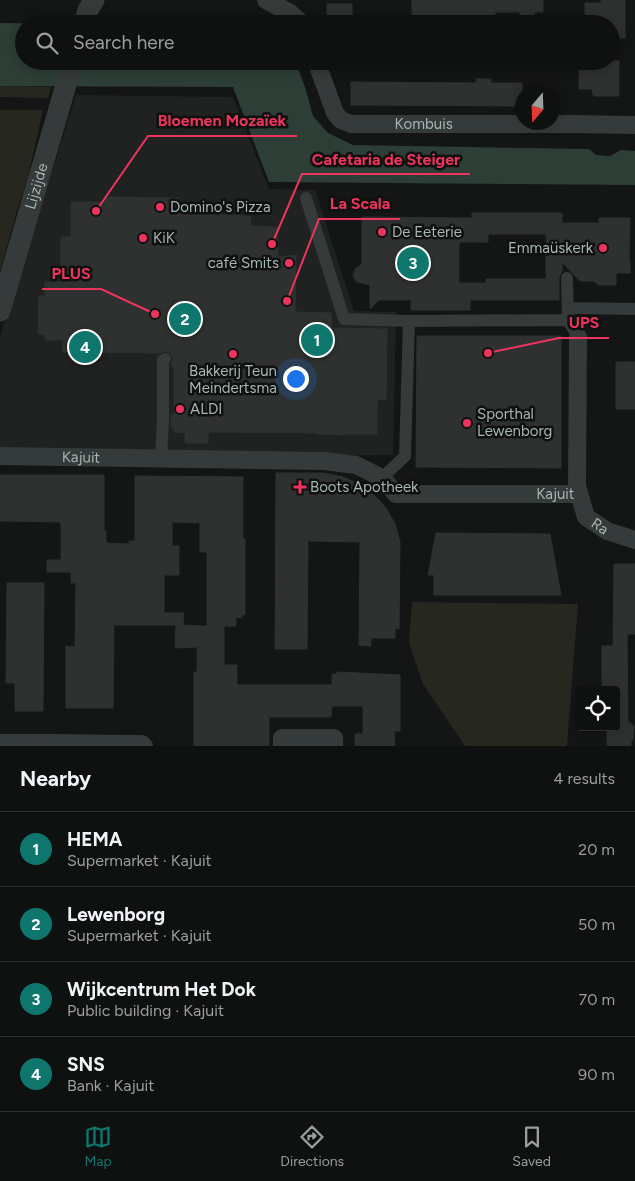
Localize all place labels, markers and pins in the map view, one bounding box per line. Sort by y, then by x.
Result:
callout: Bloemen Mozaïek [148,105,297,136]
callout: Cafetaria de Steiger [302,143,470,174]
callout: La Scala [319,188,400,219]
place label: Domino's Pizza [170,198,271,216]
marker: Domino's Pizza [154,201,166,213]
place label: De Eeterie [392,223,462,241]
marker: De Eeterie [376,226,388,238]
place label: KiK [153,229,176,247]
marker: KiK [137,232,149,244]
place label: Emmaüskerk [508,239,594,257]
marker: Emmaüskerk [597,242,609,254]
pin: 3 [397,244,429,282]
place label: café Smits [208,254,279,272]
marker: café Smits [283,257,295,269]
callout: PLUS [42,258,101,289]
pin: 2 [169,300,201,338]
callout: UPS [559,307,609,338]
pin: 1 [301,321,333,359]
pin: 4 [69,328,101,366]
marker: Bakkerij Teun Meindertsma [227,348,239,360]
place label: Bakkerij Teun Meindertsma [189,362,277,397]
place label: ALDI [190,400,222,418]
marker: ALDI [174,403,186,415]
place label: Sporthal Lewenborg [477,405,552,440]
marker: Sporthal Lewenborg [461,417,473,429]
place label: Boots Apotheek [310,478,419,496]
marker: Boots Apotheek [294,481,306,493]

